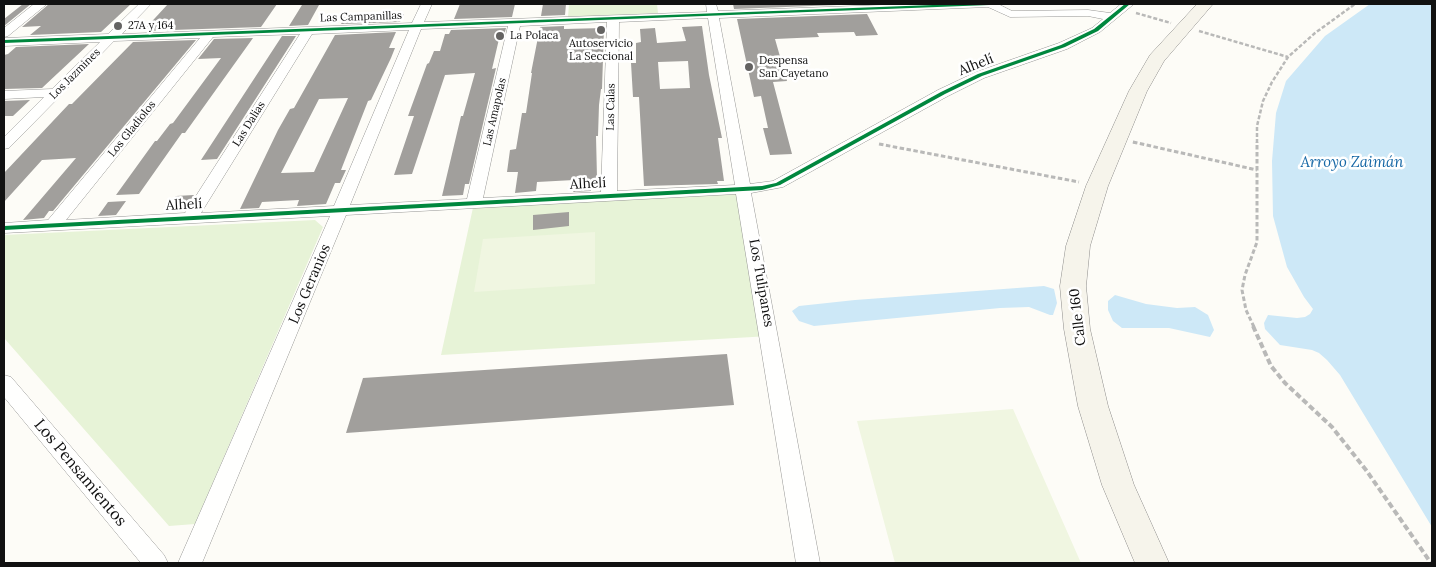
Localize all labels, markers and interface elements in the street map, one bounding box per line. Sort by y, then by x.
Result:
street label: Las Campanillas [320,9,402,25]
place label: 27A y 164 [128,19,174,33]
marker: 27A y 164 [112,20,124,32]
marker: Autoservicio La Seccional [595,24,607,36]
place label: La Polaca [510,29,558,43]
marker: La Polaca [494,30,506,42]
place label: Autoservicio La Seccional [569,37,633,63]
street label: Los Jazmines [47,46,103,102]
street label: Alhelí [956,50,996,80]
place label: Despensa San Cayetano [759,54,828,80]
marker: Despensa San Cayetano [743,61,755,73]
street label: Las Amapolas [481,77,509,147]
street label: Las Calas [604,83,618,131]
street label: Los Gladiolos [105,98,159,160]
street label: Las Dalias [230,99,268,149]
water label: Arroyo Zaimán [1301,154,1403,172]
street label: Alhelí [569,175,607,193]
street label: Alhelí [165,196,203,214]
street label: Los Tulipanes [745,237,777,329]
street label: Los Geranios [286,242,334,326]
street label: Calle 160 [1066,287,1090,347]
street label: Los Pensamientos [30,416,130,530]

